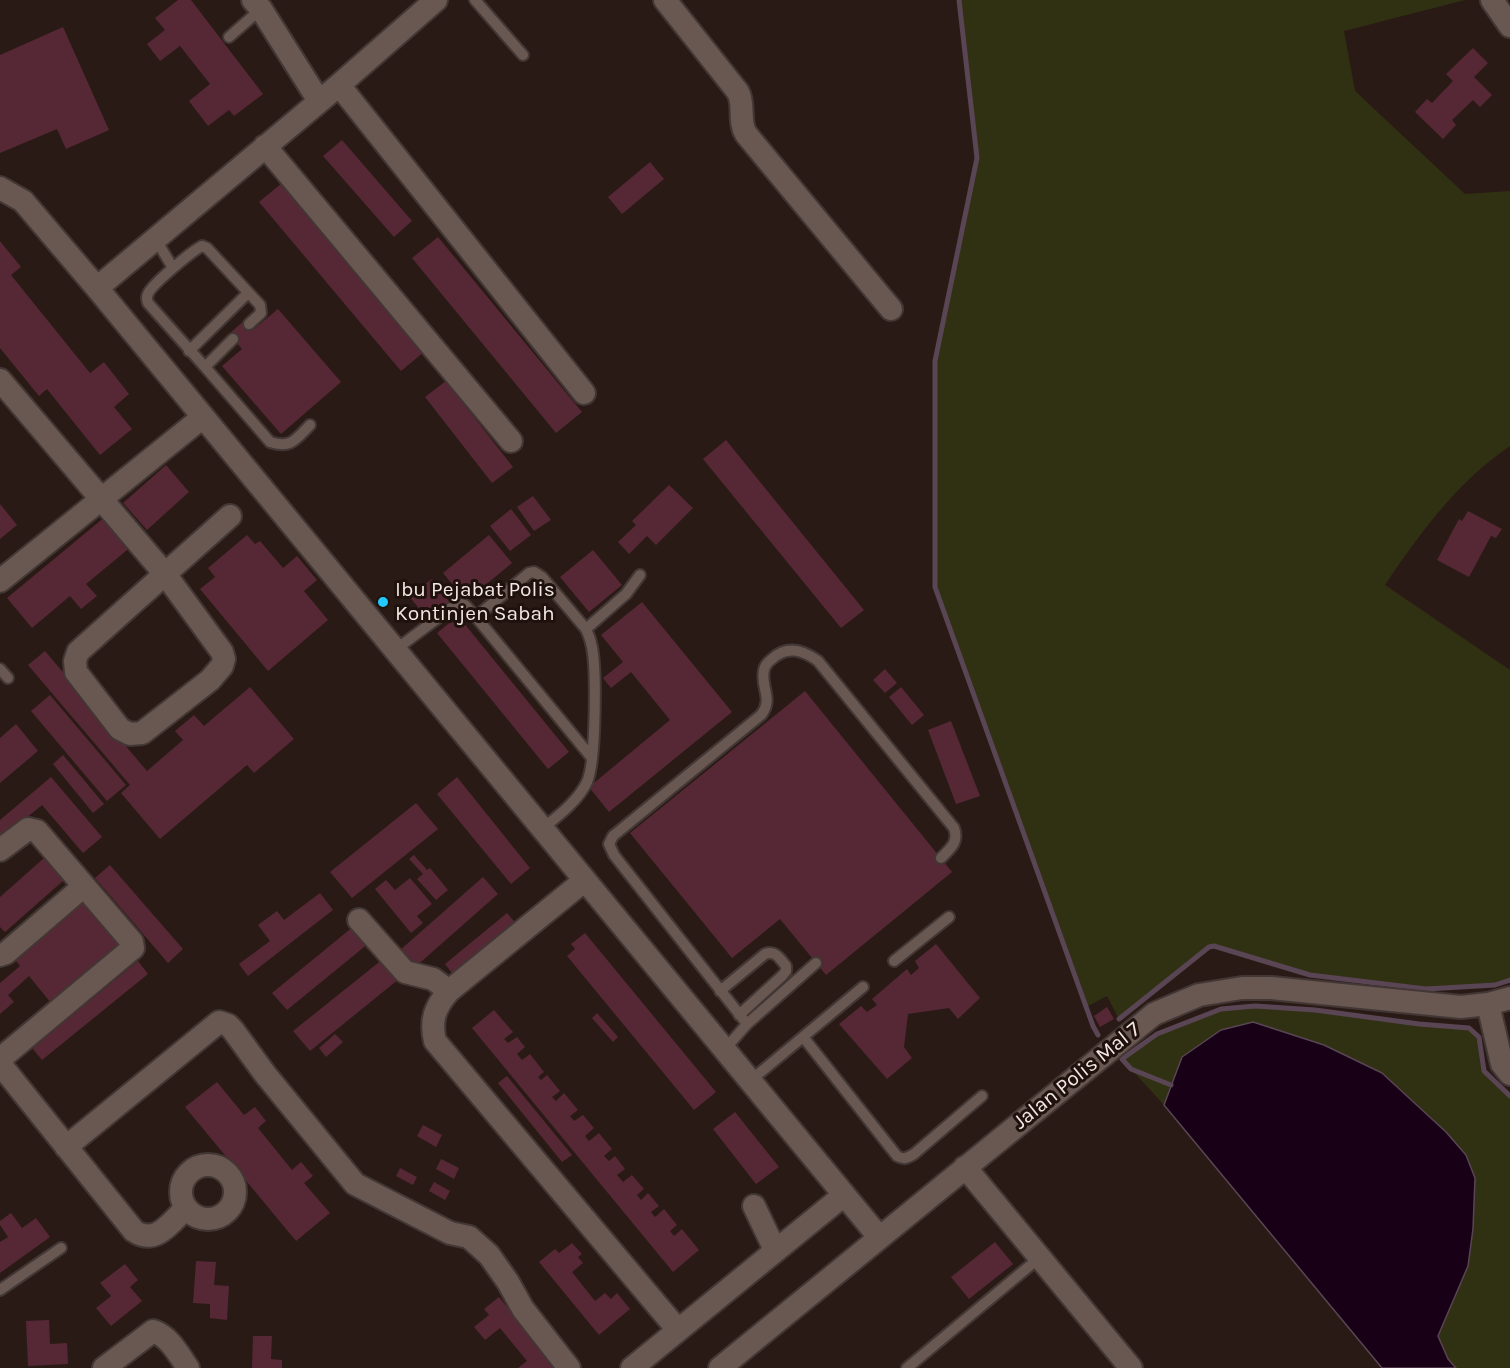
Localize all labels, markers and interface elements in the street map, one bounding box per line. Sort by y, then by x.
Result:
place label: Ibu Pejabat Polis Kontinjen Sabah [395,577,555,627]
marker: Ibu Pejabat Polis Kontinjen Sabah [376,595,390,609]
street label: Jalan Polis Mal 7 [1008,1017,1146,1135]

